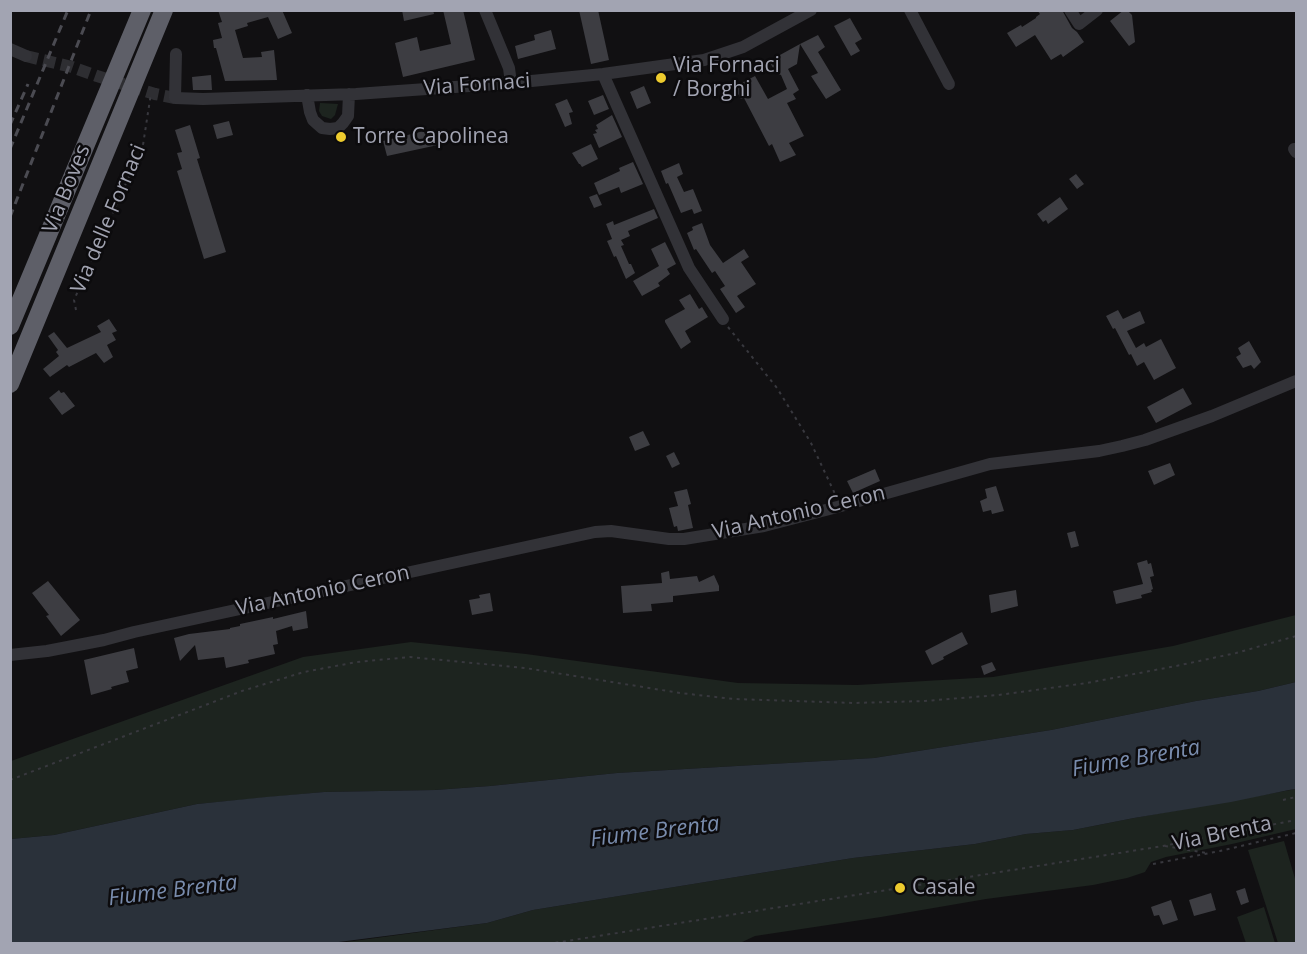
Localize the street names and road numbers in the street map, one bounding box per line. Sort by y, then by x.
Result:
street label: Via Fornaci [423,69,531,101]
street label: Via Boves [38,141,96,237]
street label: Via delle Fornaci [66,141,152,297]
street label: Via Antonio Ceron [710,481,888,545]
street label: Via Antonio Ceron [234,560,412,622]
street label: Via Brenta [1170,811,1274,857]

